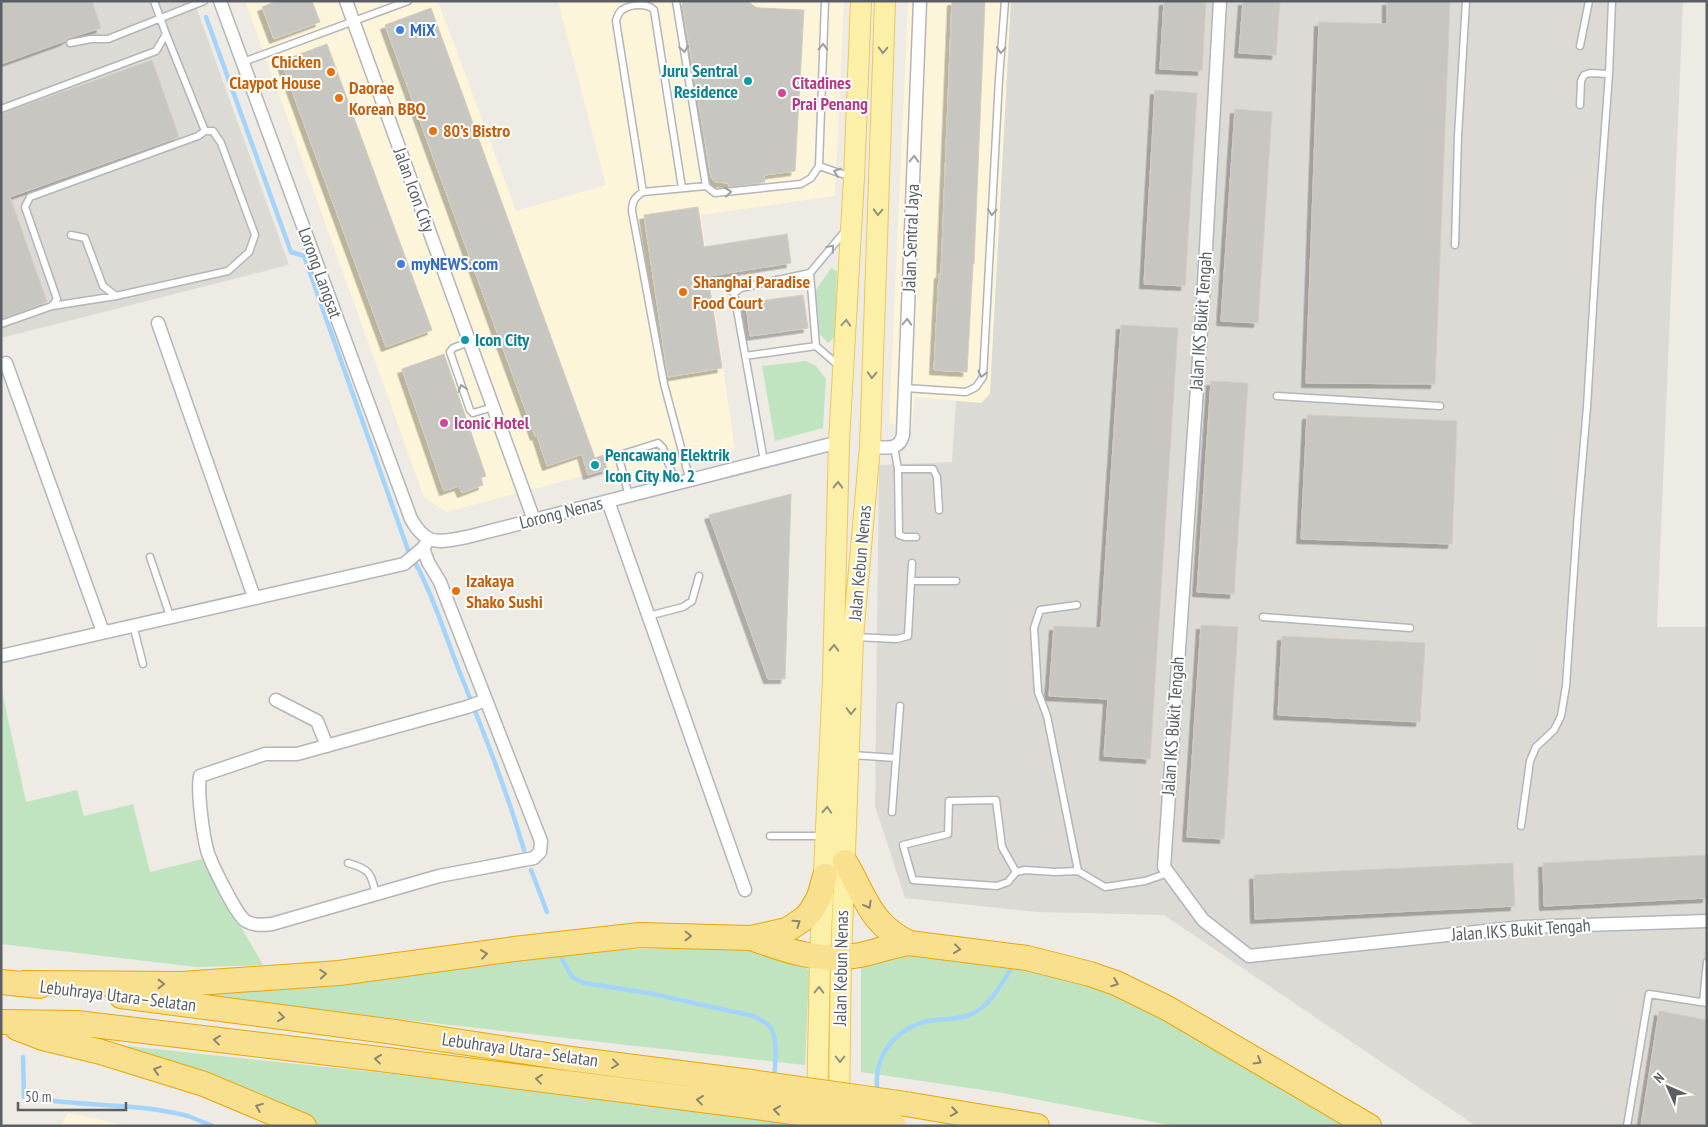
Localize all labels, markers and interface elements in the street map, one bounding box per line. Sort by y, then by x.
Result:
place label: MiX [410,18,436,41]
marker: MiX [394,24,406,36]
one-way arrow [818,43,828,50]
one-way arrow [678,46,689,54]
one-way arrow [878,46,889,54]
one-way arrow [996,46,1007,54]
place label: Chicken Claypot House [229,50,321,94]
place label: Juru Sentral Residence [661,59,739,103]
marker: Chicken Claypot House [325,66,337,78]
place label: Citadines Prai Penang [792,71,868,115]
marker: Juru Sentral Residence [742,75,754,87]
place label: Daorae Korean BBQ [349,76,426,120]
marker: Citadines Prai Penang [776,87,788,99]
marker: Daorae Korean BBQ [333,92,345,104]
place label: 80’s Bistro [443,119,510,142]
marker: 80’s Bistro [427,125,439,137]
street label: Jalan Icon City [388,144,440,235]
one-way arrow [908,155,919,163]
one-way arrow [833,168,841,178]
street label: Jalan Sentral Jaya [897,183,924,293]
one-way arrow [724,186,732,197]
one-way arrow [986,208,997,216]
one-way arrow [873,209,883,217]
street label: Lorong Langsat [293,224,348,321]
one-way arrow [825,245,834,254]
street label: Jalan IKS Bukit Tengah [1184,251,1217,392]
place label: myNEWS.com [411,252,498,275]
marker: myNEWS.com [395,258,407,270]
place label: Shanghai Paradise Food Court [693,270,810,314]
marker: Shanghai Paradise Food Court [677,286,689,298]
one-way arrow [902,317,913,325]
one-way arrow [840,319,851,327]
place label: Icon City [475,328,530,351]
marker: Icon City [459,334,471,346]
one-way arrow [977,370,988,378]
one-way arrow [867,371,878,379]
one-way arrow [458,384,468,392]
place label: Iconic Hotel [454,411,530,434]
marker: Iconic Hotel [438,417,450,429]
place label: Pencawang Elektrik Icon City No. 2 [605,443,730,487]
marker: Pencawang Elektrik Icon City No. 2 [589,459,601,471]
one-way arrow [833,481,843,488]
street label: Lorong Nenas [517,491,605,534]
street label: Jalan Kebun Nenas [843,504,876,623]
place label: Izakaya Shako Sushi [466,569,543,613]
marker: Izakaya Shako Sushi [450,585,462,597]
one-way arrow [829,643,839,651]
street label: Jalan IKS Bukit Tengah [1156,656,1189,797]
one-way arrow [845,708,856,716]
one-way arrow [821,806,832,814]
one-way arrow [861,900,871,909]
street label: Jalan Kebun Nenas [828,910,853,1027]
street label: Jalan IKS Bukit Tengah [1450,913,1591,946]
one-way arrow [791,920,801,929]
one-way arrow [685,931,693,942]
one-way arrow [953,943,961,954]
one-way arrow [480,949,488,959]
one-way arrow [319,969,327,980]
street label: Lebuhraya Utara–Selatan [39,975,198,1017]
one-way arrow [1110,976,1119,987]
one-way arrow [157,979,165,989]
one-way arrow [814,986,825,994]
one-way arrow [277,1011,285,1022]
street label: Lebuhraya Utara–Selatan [441,1027,600,1072]
one-way arrow [212,1035,220,1046]
one-way arrow [374,1054,382,1065]
one-way arrow [1252,1054,1261,1064]
one-way arrow [835,1056,845,1063]
one-way arrow [611,1058,619,1069]
north arrow [1643,1062,1693,1112]
one-way arrow [154,1065,162,1075]
text: N [1650,1069,1668,1087]
one-way arrow [535,1074,543,1085]
scale bar [18,1080,125,1112]
text: 50 m [25,1087,51,1106]
one-way arrow [696,1095,704,1106]
one-way arrow [255,1103,263,1113]
one-way arrow [772,1105,781,1115]
one-way arrow [950,1106,958,1117]

